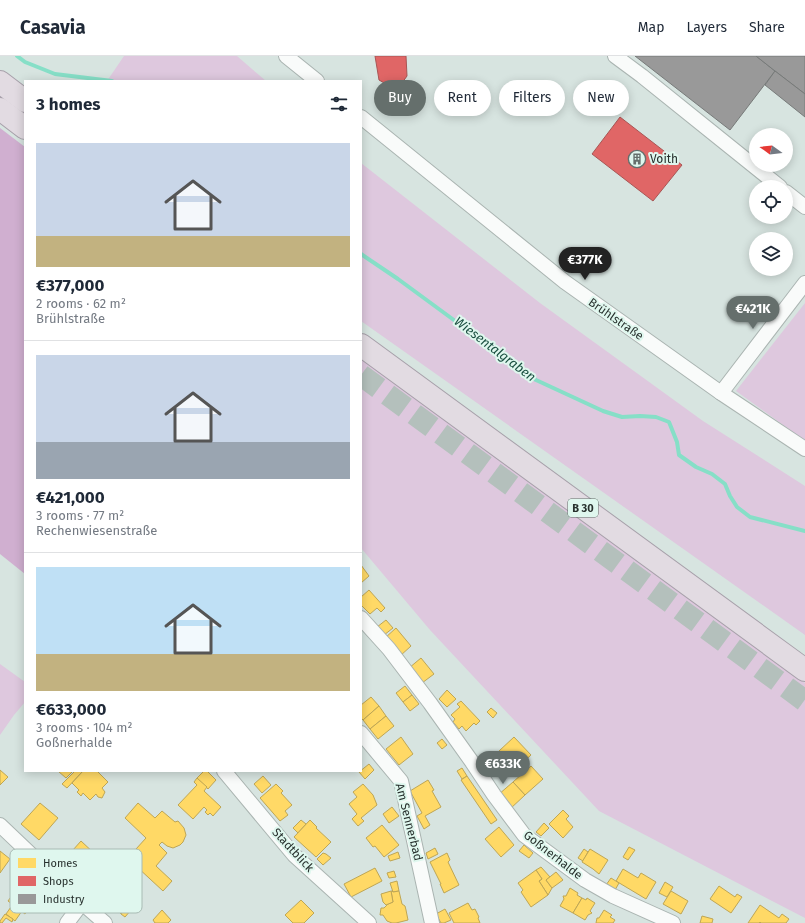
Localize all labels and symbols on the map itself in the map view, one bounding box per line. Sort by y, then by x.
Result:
north arrow [749,128,793,172]
building icon: Voith [627,149,647,169]
place label: Voith [650,152,678,166]
pin: €377K [557,247,613,281]
street label: Brühlstraße [586,295,646,343]
pin: €421K [725,296,781,330]
water label: Wiesentalgraben [451,314,539,384]
road number: B 30 [568,499,598,517]
pin: €633K [475,751,531,785]
street label: Am Sennerbad [393,782,425,862]
street label: Stadtblick [269,825,317,875]
street label: Goßnerhalde [521,828,585,882]
legend [10,849,142,913]
text: Homes [43,857,77,870]
text: Shops [43,875,74,888]
text: Industry [43,893,85,906]

